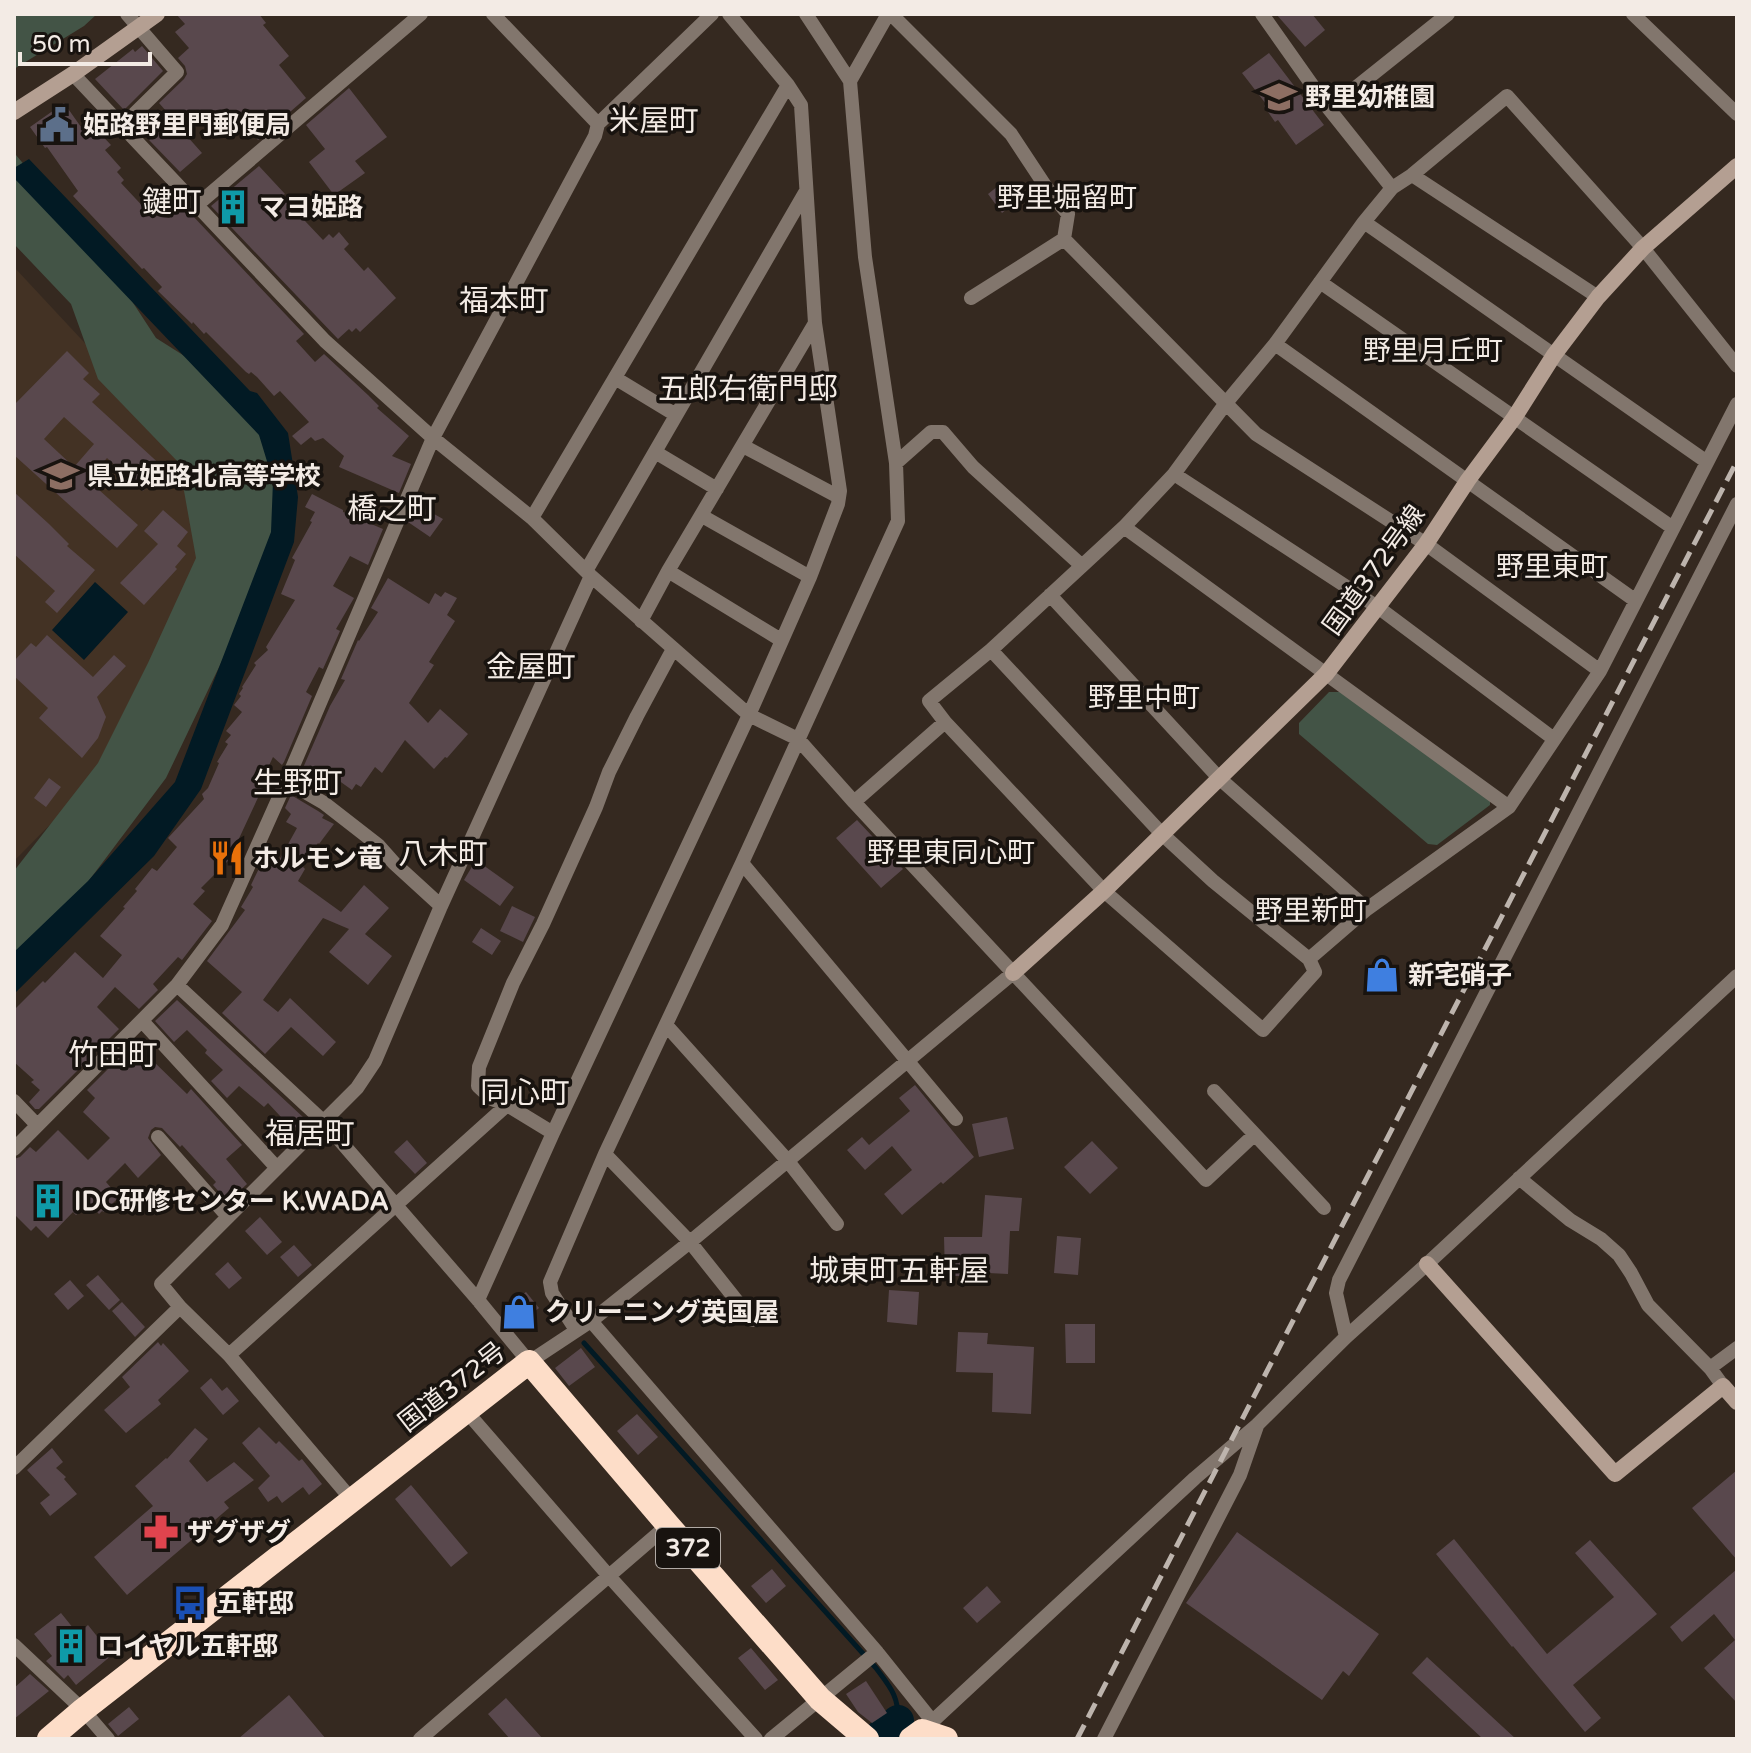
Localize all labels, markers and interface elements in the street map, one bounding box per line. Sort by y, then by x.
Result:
scale bar [20,16,150,66]
text: 50 m [32,30,90,59]
school or university icon: 野里幼稚園 [1260,78,1298,116]
place label: 野里幼稚園 [1305,82,1435,113]
district label: 米屋町 [609,103,699,140]
public building icon: 姫路野里門郵便局 [38,106,76,144]
place label: 姫路野里門郵便局 [83,110,291,141]
district label: 野里堀留町 [997,181,1137,215]
district label: 鍵町 [142,184,202,221]
building icon: マヨ姫路 [214,188,252,226]
place label: マヨ姫路 [259,192,363,223]
district label: 福本町 [459,283,549,320]
district label: 野里月丘町 [1363,334,1503,368]
district label: 五郎右衛門邸 [658,371,838,408]
school or university icon: 県立姫路北高等学校 [42,457,80,495]
place label: 県立姫路北高等学校 [87,461,321,492]
district label: 橋之町 [347,491,437,528]
street label: 国道372号線 [1316,499,1432,641]
district label: 野里東町 [1496,550,1608,584]
district label: 金屋町 [486,649,576,686]
district label: 野里中町 [1088,681,1200,715]
district label: 生野町 [253,765,343,802]
district label: 八木町 [398,836,488,873]
district label: 野里東同心町 [867,836,1035,870]
restaurant icon: ホルモン竜 [208,839,246,877]
place label: ホルモン竜 [253,843,383,874]
district label: 野里新町 [1255,894,1367,928]
shop icon: 新宅硝子 [1363,956,1401,994]
place label: 新宅硝子 [1408,960,1512,991]
district label: 竹田町 [68,1037,158,1074]
district label: 同心町 [480,1075,570,1112]
district label: 福居町 [265,1116,355,1153]
building icon: IDC研修センター K.WADA [29,1182,67,1220]
place label: IDC研修センター K.WADA [74,1186,389,1217]
district label: 城東町五軒屋 [809,1253,989,1290]
shop icon: クリーニング英国屋 [500,1293,538,1331]
place label: クリーニング英国屋 [545,1297,779,1328]
street label: 国道372号 [392,1336,512,1438]
pharmacy icon: ザグザグ [142,1513,180,1551]
place label: ザグザグ [187,1517,291,1548]
road number: 372 [656,1528,720,1568]
bus stop icon: 五軒邸 [171,1584,209,1622]
place label: 五軒邸 [216,1588,294,1619]
building icon: ロイヤル五軒邸 [52,1627,90,1665]
place label: ロイヤル五軒邸 [97,1631,278,1662]

